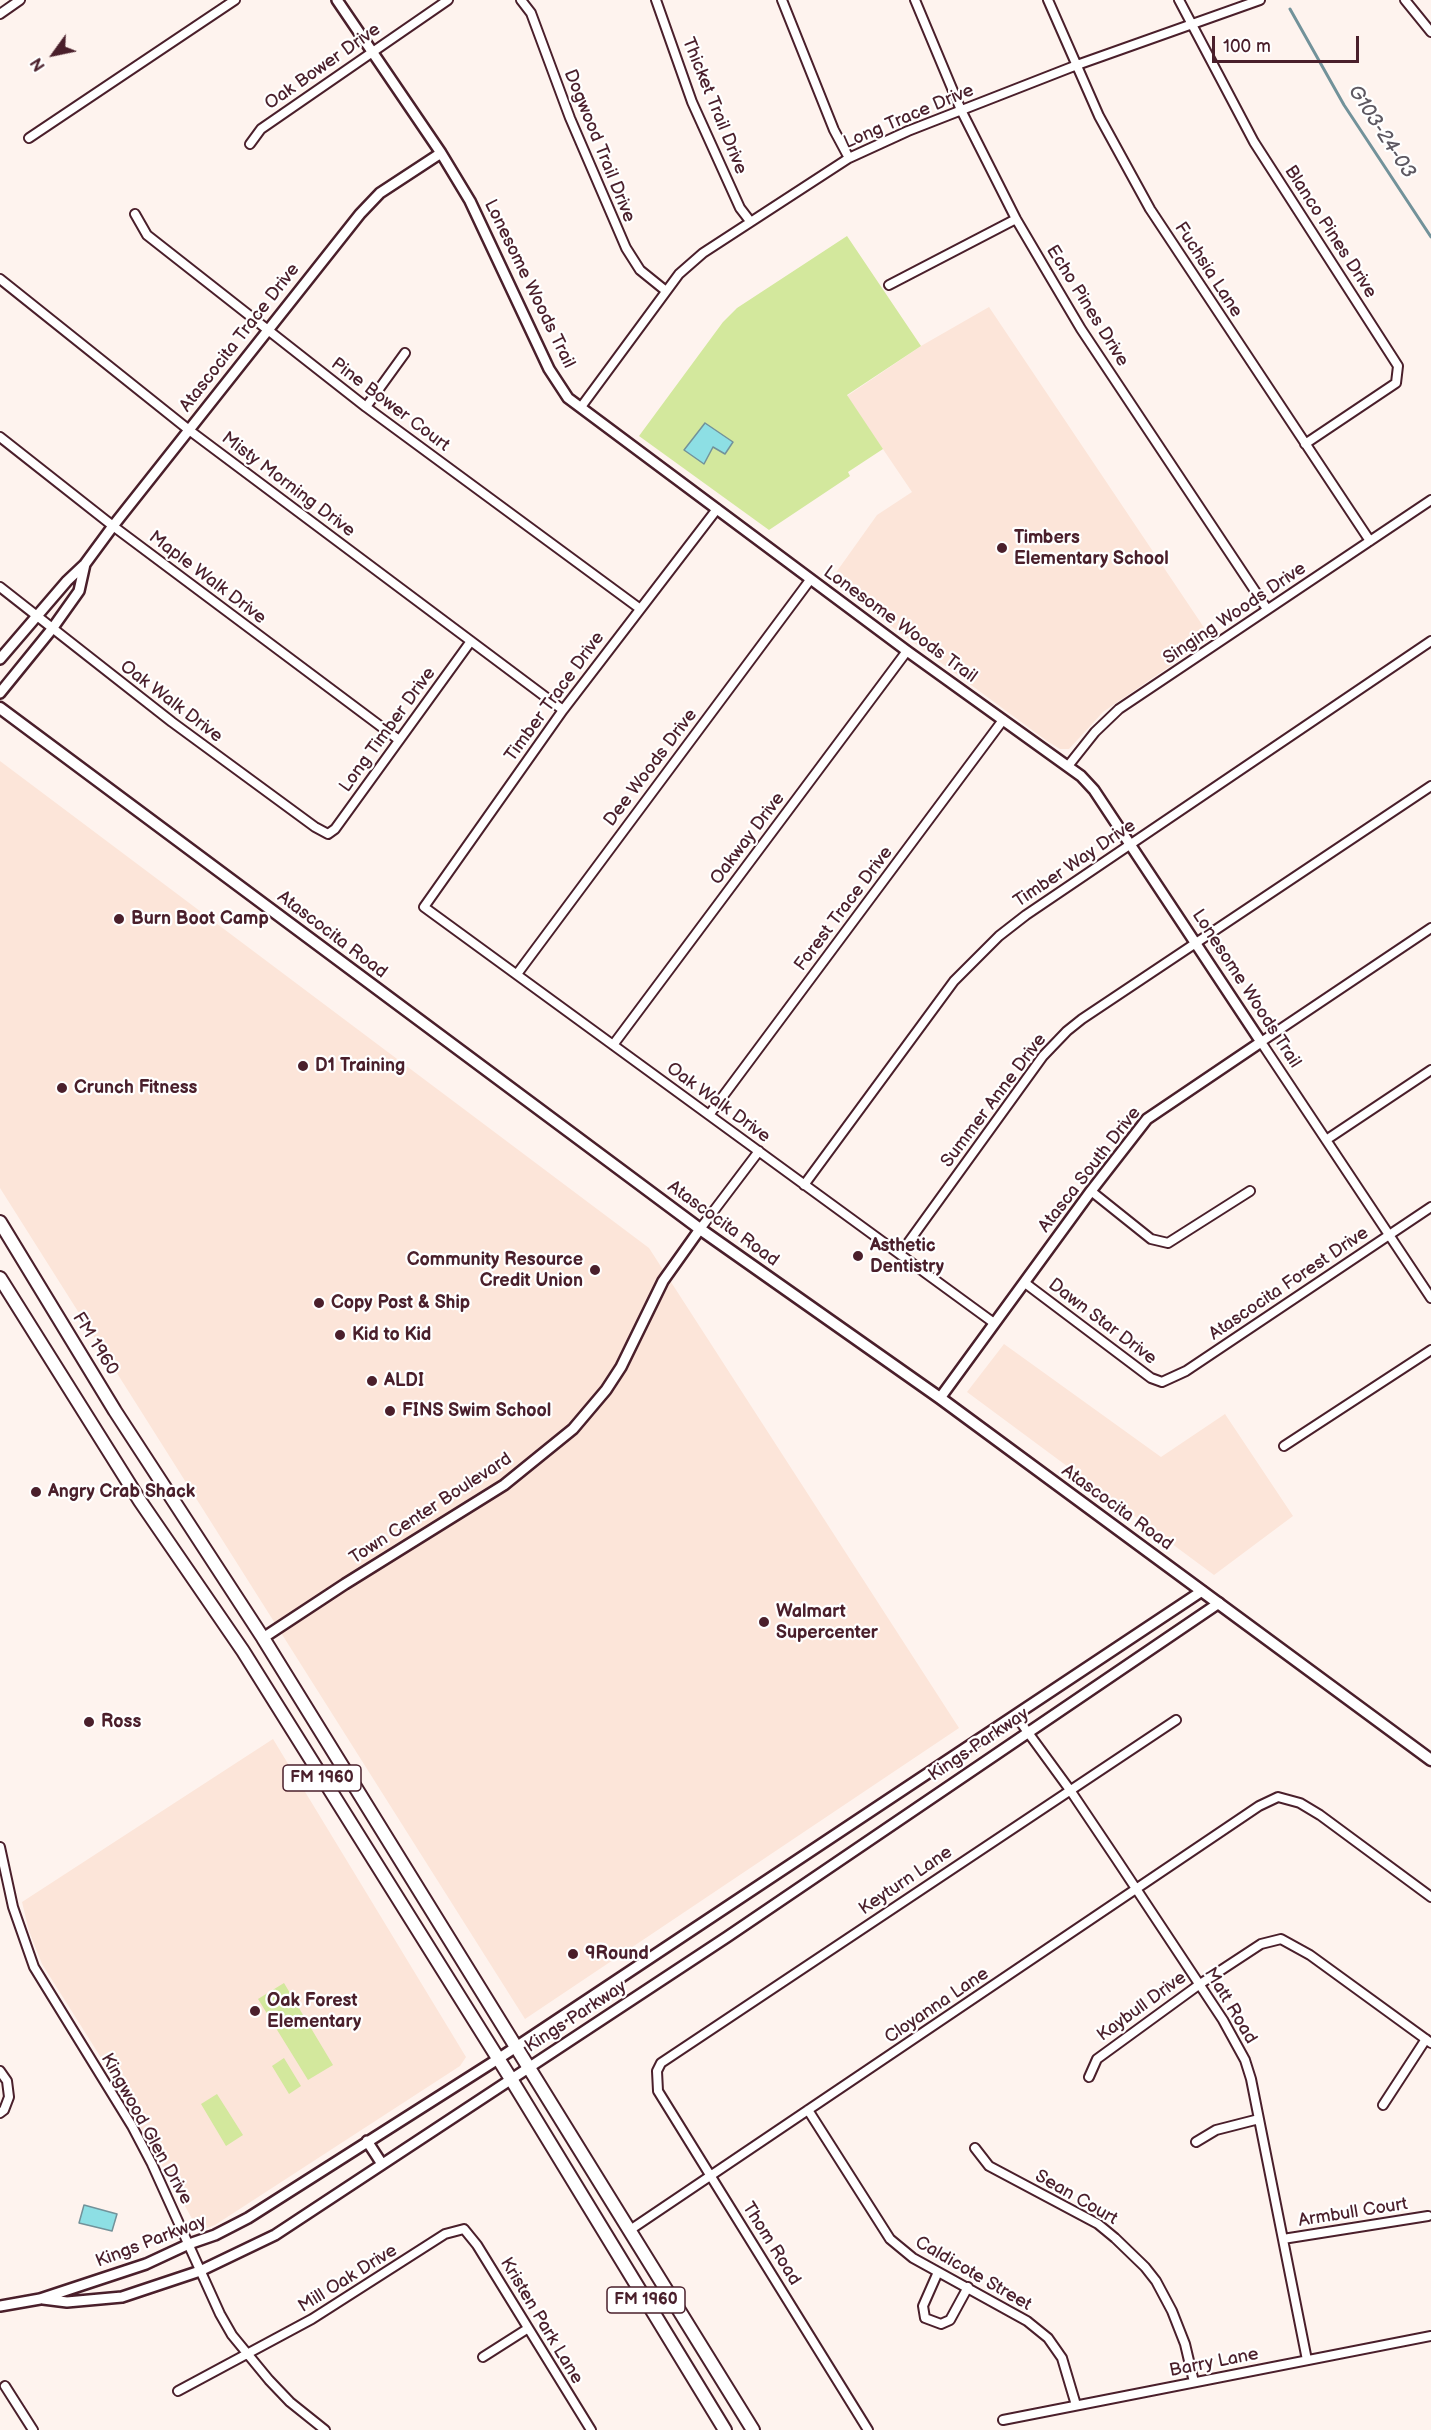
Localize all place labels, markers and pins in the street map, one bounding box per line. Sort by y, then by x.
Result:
place label: Timbers Elementary School [1014,527,1169,570]
marker: Timbers Elementary School [995,541,1009,555]
place label: Burn Boot Camp [131,908,269,930]
marker: Burn Boot Camp [112,912,126,926]
place label: D1 Training [315,1055,405,1077]
marker: D1 Training [296,1059,310,1073]
place label: Crunch Fitness [74,1077,197,1099]
marker: Crunch Fitness [55,1081,69,1095]
place label: Asthetic Dentistry [870,1235,944,1278]
place label: Community Resource Credit Union [407,1249,583,1292]
marker: Asthetic Dentistry [851,1249,865,1263]
marker: Community Resource Credit Union [588,1263,602,1277]
place label: Copy Post & Ship [331,1292,470,1314]
marker: Copy Post & Ship [312,1296,326,1310]
place label: Kid to Kid [352,1324,431,1346]
marker: Kid to Kid [333,1328,347,1342]
place label: ALDI [384,1370,424,1392]
marker: ALDI [365,1374,379,1388]
place label: FINS Swim School [402,1400,551,1422]
marker: FINS Swim School [383,1404,397,1418]
place label: Angry Crab Shack [48,1481,195,1503]
marker: Angry Crab Shack [29,1485,43,1499]
place label: Walmart Supercenter [776,1601,878,1644]
marker: Walmart Supercenter [757,1615,771,1629]
place label: Ross [101,1711,141,1733]
marker: Ross [82,1715,96,1729]
place label: 9Round [585,1943,649,1965]
marker: 9Round [566,1947,580,1961]
place label: Oak Forest Elementary [267,1990,361,2032]
marker: Oak Forest Elementary [248,2004,262,2018]

